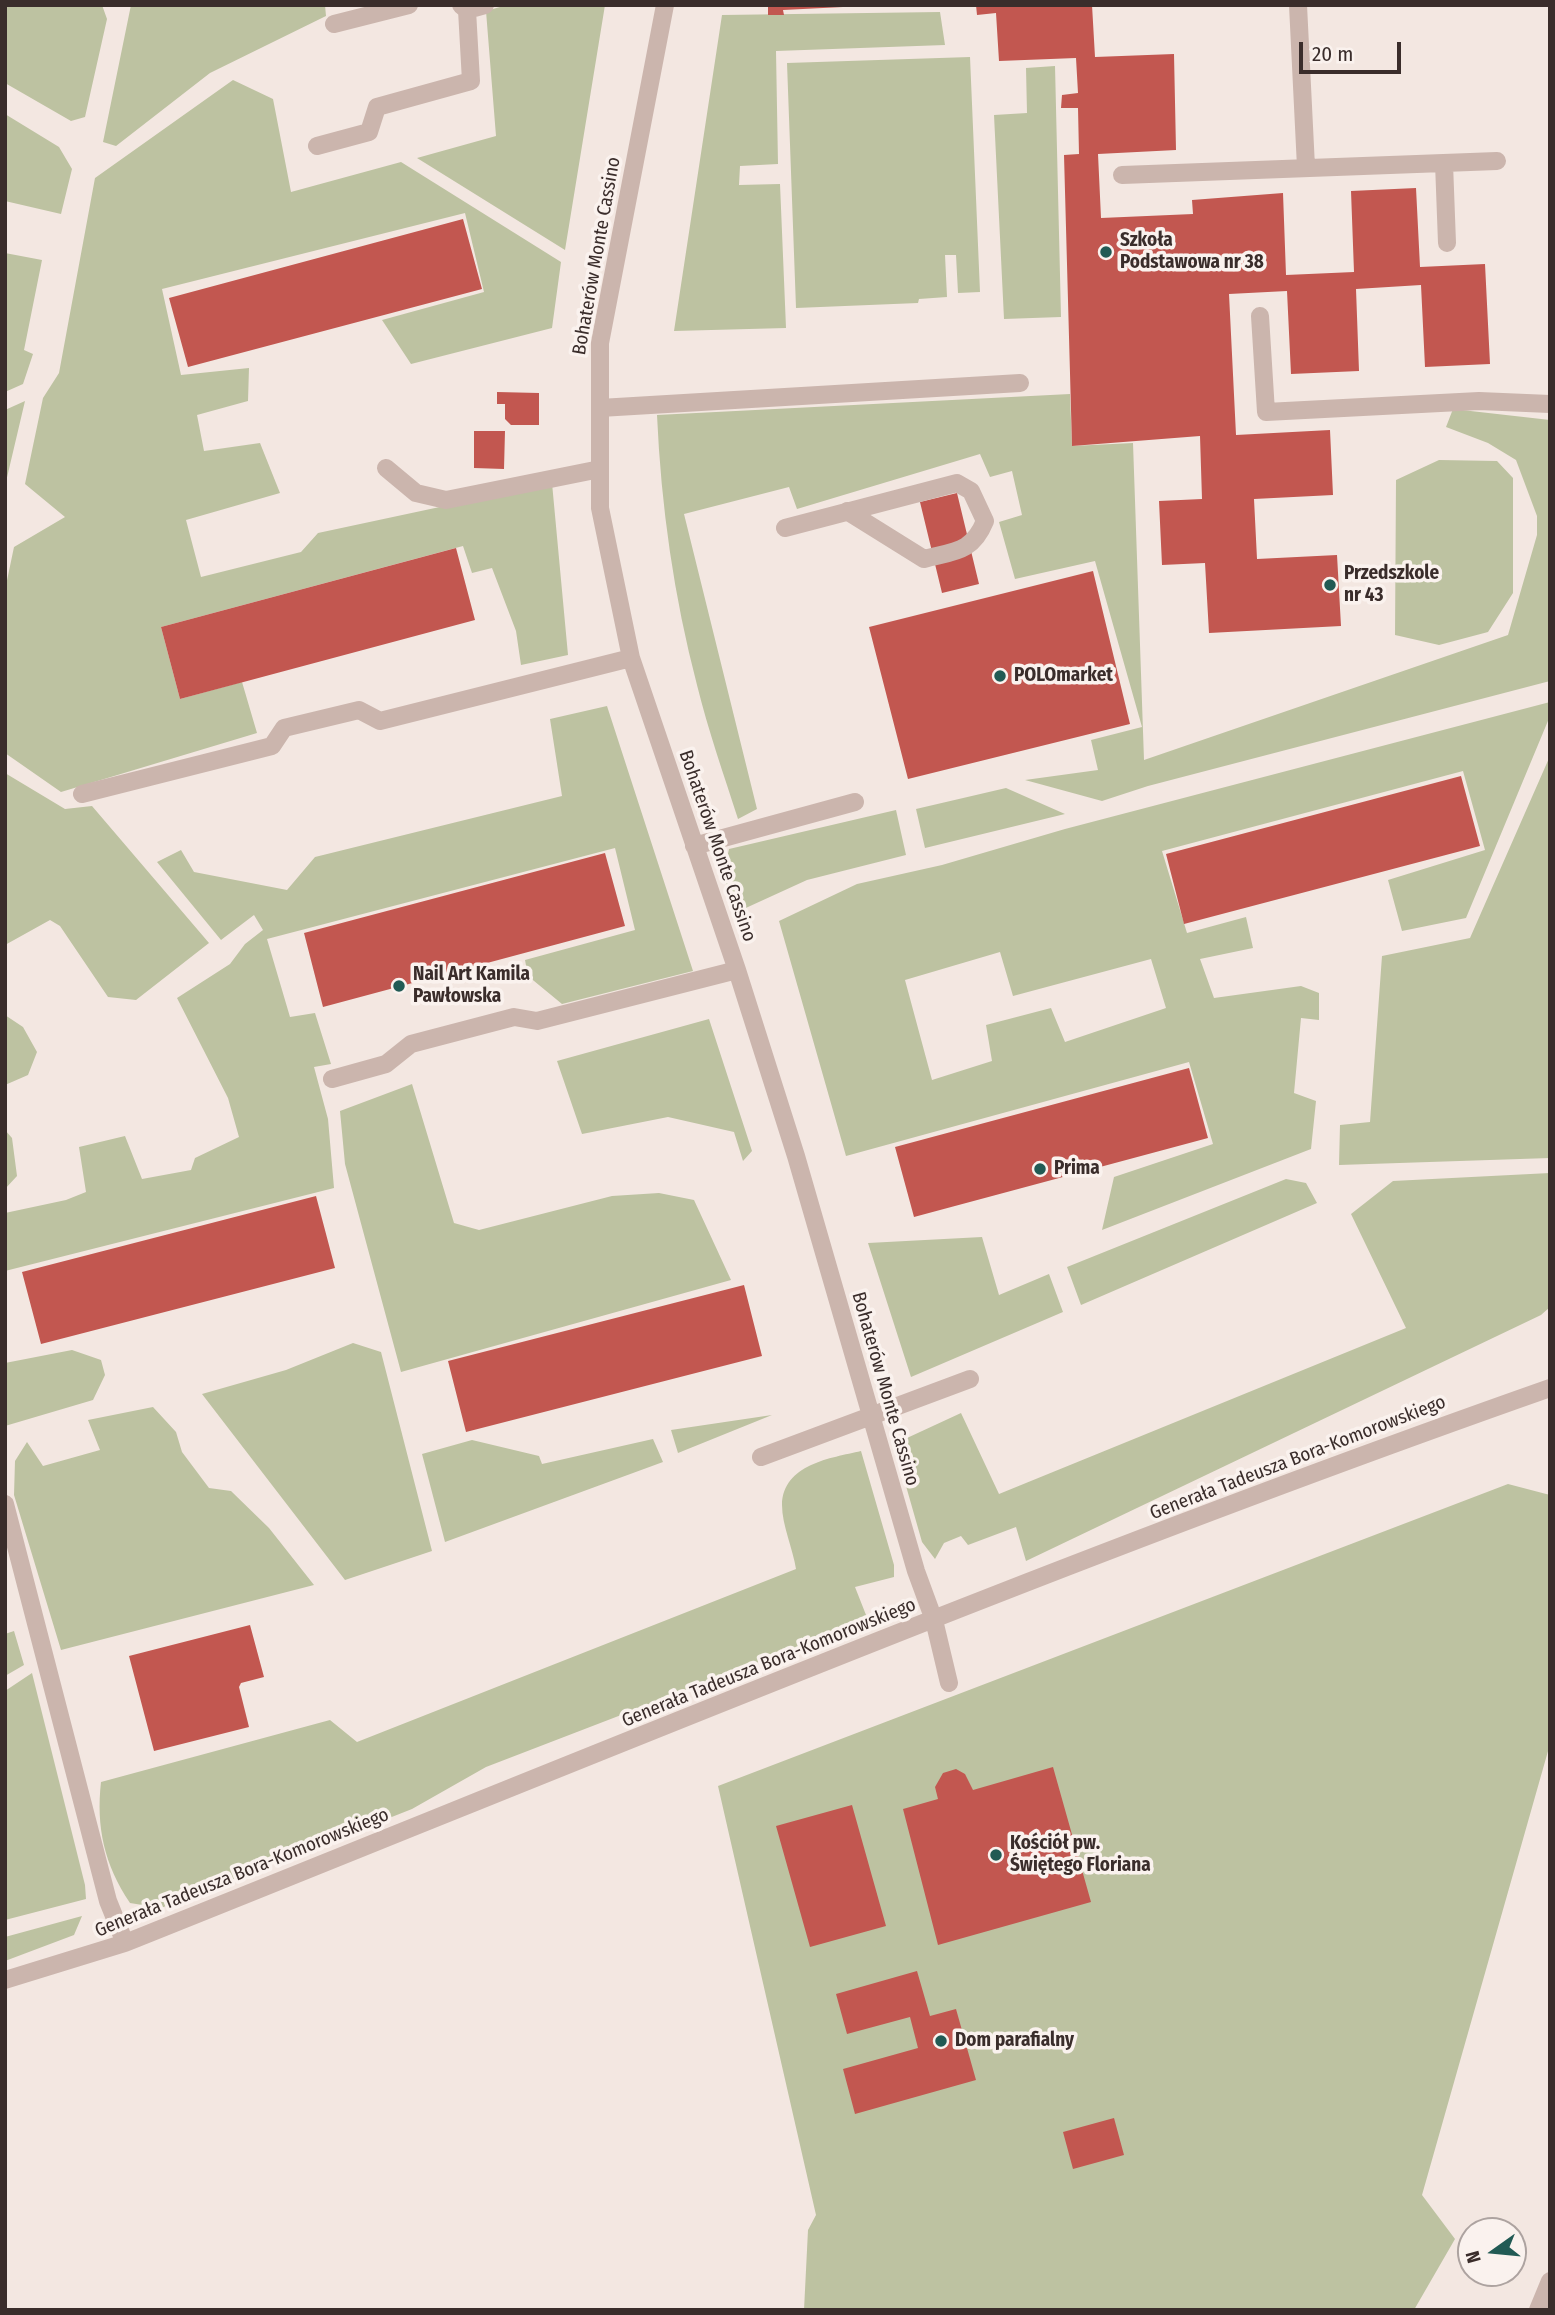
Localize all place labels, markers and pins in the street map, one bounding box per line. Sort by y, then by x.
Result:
place label: Szkoła Podstawowa nr 38 [1120,230,1264,274]
marker: Szkoła Podstawowa nr 38 [1098,244,1114,260]
place label: Przedszkole nr 43 [1344,563,1439,607]
marker: Przedszkole nr 43 [1322,577,1338,593]
place label: POLOmarket [1014,665,1113,687]
marker: POLOmarket [992,668,1008,684]
place label: Nail Art Kamila Pawłowska [413,964,530,1008]
marker: Nail Art Kamila Pawłowska [391,978,407,994]
place label: Prima [1054,1158,1100,1180]
marker: Prima [1032,1161,1048,1177]
place label: Kościół pw. Świętego Floriana [1010,1833,1151,1877]
marker: Kościół pw. Świętego Floriana [988,1847,1004,1863]
place label: Dom parafialny [955,2030,1074,2052]
marker: Dom parafialny [933,2033,949,2049]

